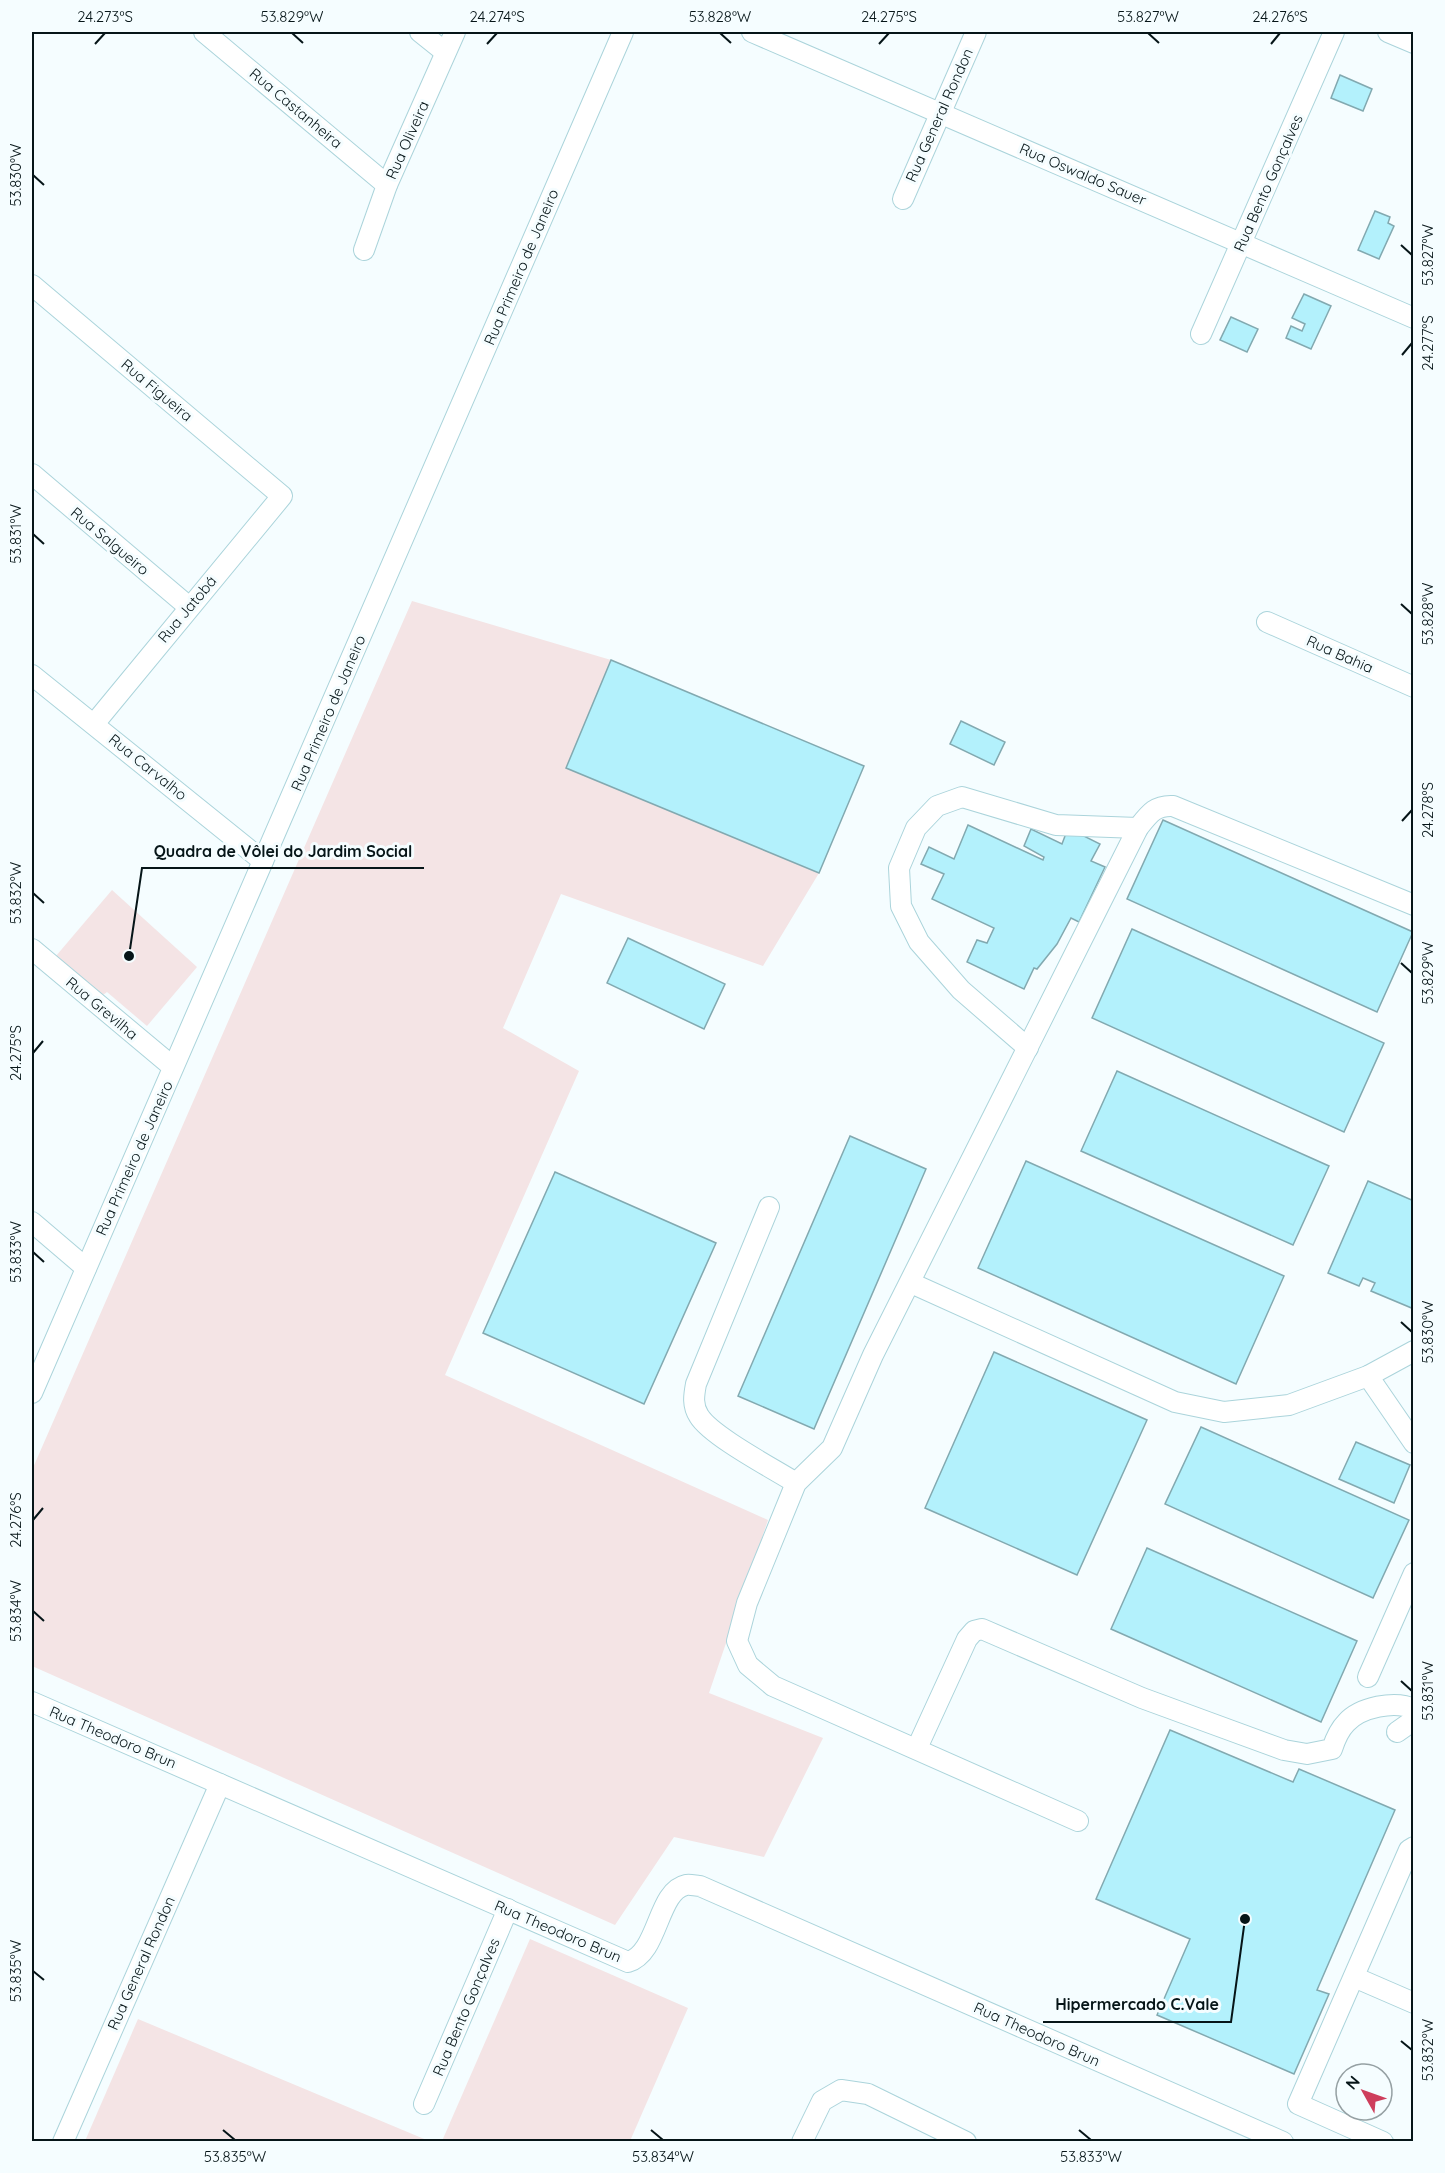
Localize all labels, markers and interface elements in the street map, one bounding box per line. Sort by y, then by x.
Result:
text: 24.273°S [77,7,133,26]
text: 53.829°W [260,7,324,26]
text: 24.274°S [469,7,525,26]
text: 53.828°W [689,7,752,26]
text: 24.275°S [861,7,917,26]
text: 53.827°W [1117,7,1180,26]
text: 24.276°S [1252,7,1308,26]
street label: Rua General Rondon [901,45,977,185]
street label: Rua Castanheira [246,64,346,152]
street label: Rua Oliveira [381,98,433,182]
street label: Rua Bento Gonçalves [1229,111,1307,255]
street label: Rua Oswaldo Sauer [1017,139,1150,209]
text: 53.830°W [6,143,25,207]
street label: Rua Primeiro de Janeiro [479,186,563,348]
text: 53.827°W [1418,223,1437,286]
text: 24.277°S [1418,315,1437,371]
street label: Rua Figueira [117,355,197,425]
street label: Rua Salgueiro [67,503,153,579]
text: 53.831°W [6,504,25,564]
street label: Rua Jatobá [154,572,220,646]
text: 53.828°W [1418,582,1437,645]
street label: Rua Bahia [1304,631,1376,677]
street label: Rua Primeiro de Janeiro [286,632,370,794]
street label: Rua Carvalho [105,730,191,804]
text: 24.278°S [1418,782,1437,838]
callout: Quadra de Vôlei do Jardim Social [142,834,424,868]
text: Quadra de Vôlei do Jardim Social [154,841,412,861]
text: 53.832°W [6,861,25,924]
text: 53.829°W [1418,941,1437,1005]
street label: Rua Grevilha [62,972,142,1044]
text: 24.275°S [6,1025,25,1081]
street label: Rua Primeiro de Janeiro [91,1078,177,1238]
text: 53.833°W [6,1220,25,1283]
text: 53.830°W [1418,1300,1437,1364]
text: 24.276°S [6,1492,25,1548]
text: 53.834°W [6,1579,25,1642]
text: 53.831°W [1418,1661,1437,1721]
street label: Rua Theodoro Brun [47,1702,179,1772]
street label: Rua General Rondon [103,1893,179,2033]
street label: Rua Theodoro Brun [492,1896,624,1966]
street label: Rua Bento Gonçalves [428,1935,504,2079]
text: 53.835°W [6,1939,25,2002]
callout: Hipermercado C.Vale [1043,1988,1231,2022]
text: Hipermercado C.Vale [1055,1994,1219,2014]
street label: Rua Theodoro Brun [971,1998,1103,2070]
text: 53.832°W [1418,2018,1437,2081]
north arrow [1334,2062,1394,2122]
text: N [1341,2071,1364,2093]
text: 53.835°W [204,2147,267,2166]
text: 53.834°W [632,2147,695,2166]
text: 53.833°W [1060,2147,1123,2166]

